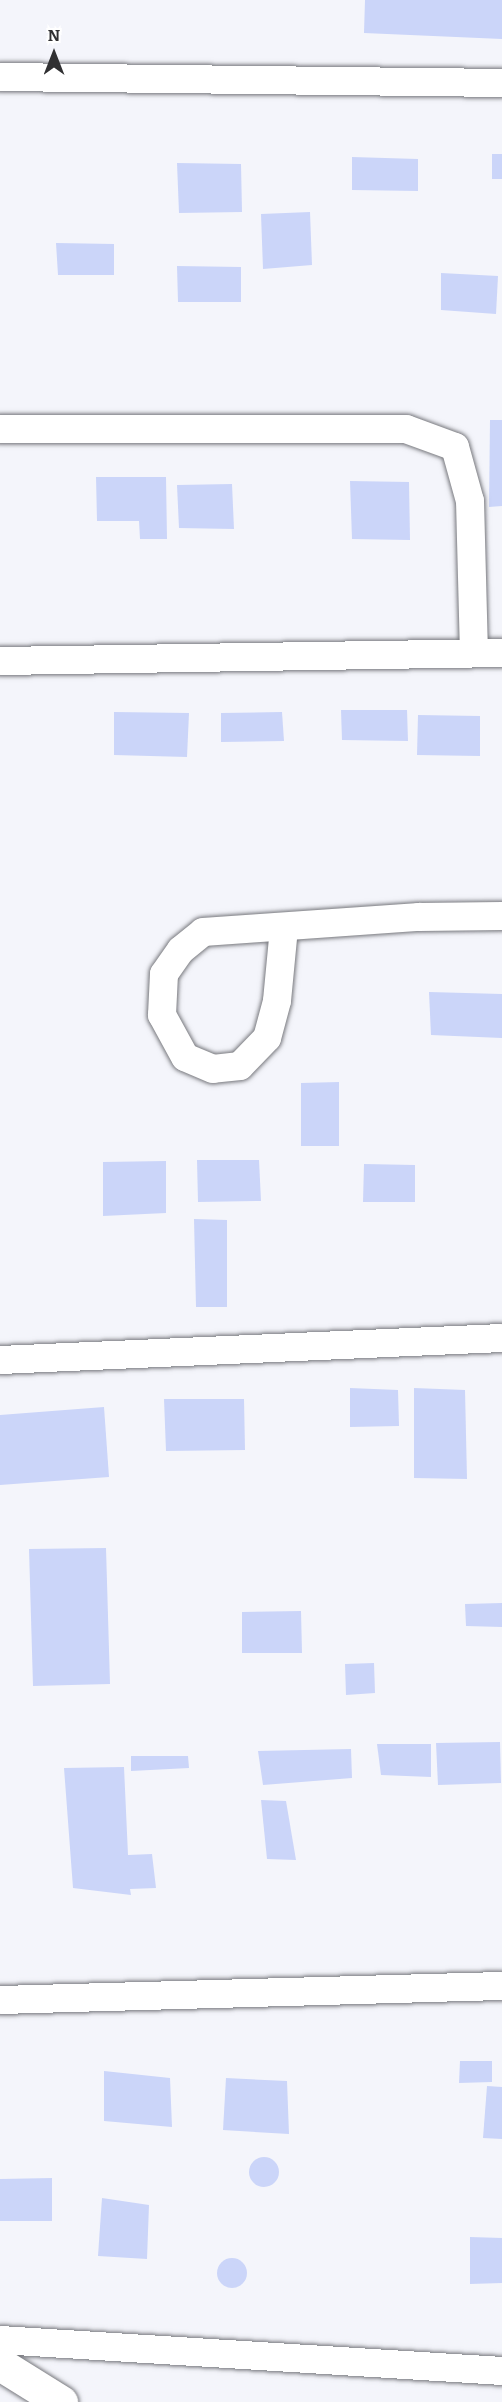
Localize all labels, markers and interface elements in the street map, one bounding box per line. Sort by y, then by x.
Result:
north arrow [24,24,84,84]
text: N [48,26,60,45]

